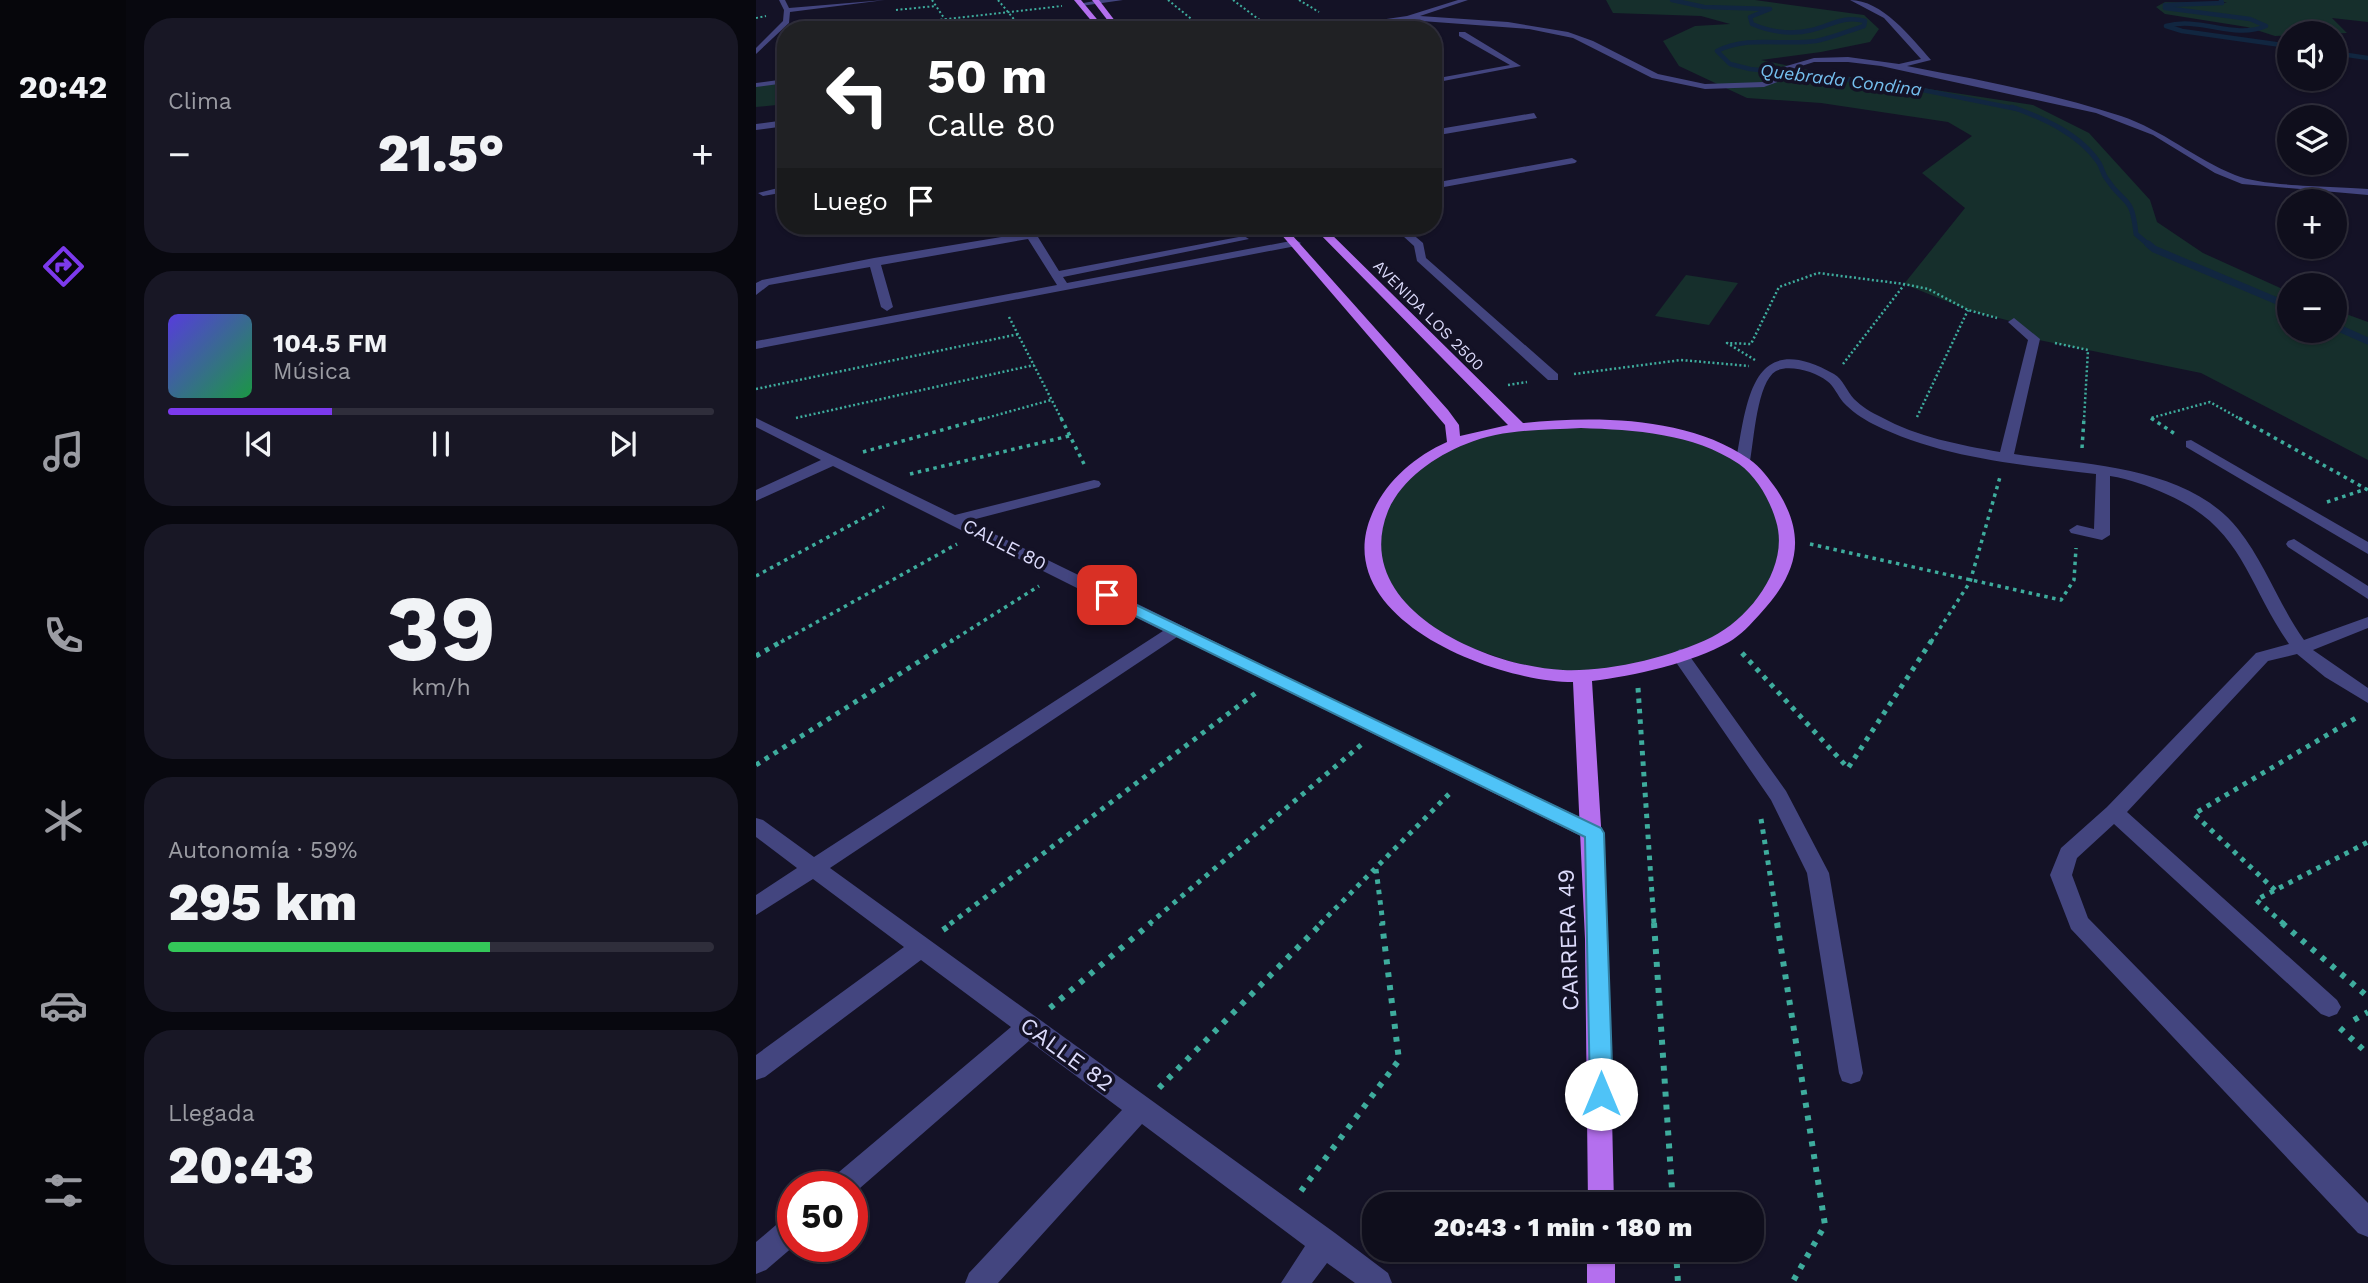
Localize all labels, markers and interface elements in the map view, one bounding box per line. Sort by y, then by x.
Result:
map controls [2277,21,2347,343]
button: sound [2277,21,2347,91]
text: 50 m [927,47,1047,105]
icon: left [812,49,903,140]
water label: Quebrada Condina [1759,59,1923,100]
text: 20:42 [19,68,107,106]
text: Clima [168,88,232,115]
button: layers [2277,105,2347,175]
text: Calle 80 [927,106,1056,144]
text: 21.5° [378,123,504,184]
text: − [168,132,191,176]
text: + [691,132,714,176]
icon: arrive [902,182,940,220]
text: Luego [812,186,888,216]
button: + [2277,189,2347,259]
icon: directions [39,242,88,291]
street label: AVENIDA LOS 2500 [1369,256,1488,375]
button: − [2277,273,2347,343]
text: 104.5 FM [273,328,387,358]
text: Música [273,358,351,385]
icon: previous [240,425,278,463]
icon: pause [422,425,460,463]
icon: next [604,425,642,463]
icon: music [39,427,88,476]
street label: CALLE 80 [959,514,1050,575]
pin [1077,565,1137,625]
text: 39 [386,575,496,682]
icon: arrive [1088,576,1126,614]
icon: phone [39,611,88,660]
text: km/h [411,674,471,701]
icon: climate [39,796,88,845]
text: Autonomía · 59% [168,837,357,864]
street label: CARRERA 49 [1553,869,1584,1011]
text: 295 km [168,872,357,933]
icon: car [39,981,88,1030]
street label: CALLE 82 [1015,1012,1119,1097]
position arrow [1564,1057,1638,1131]
text: Llegada [168,1100,255,1127]
text: 20:43 [168,1135,314,1196]
icon: filters [39,1166,88,1215]
speed limit sign: 50 [777,1171,868,1262]
text: 20:43 · 1 min · 180 m [1434,1212,1692,1242]

